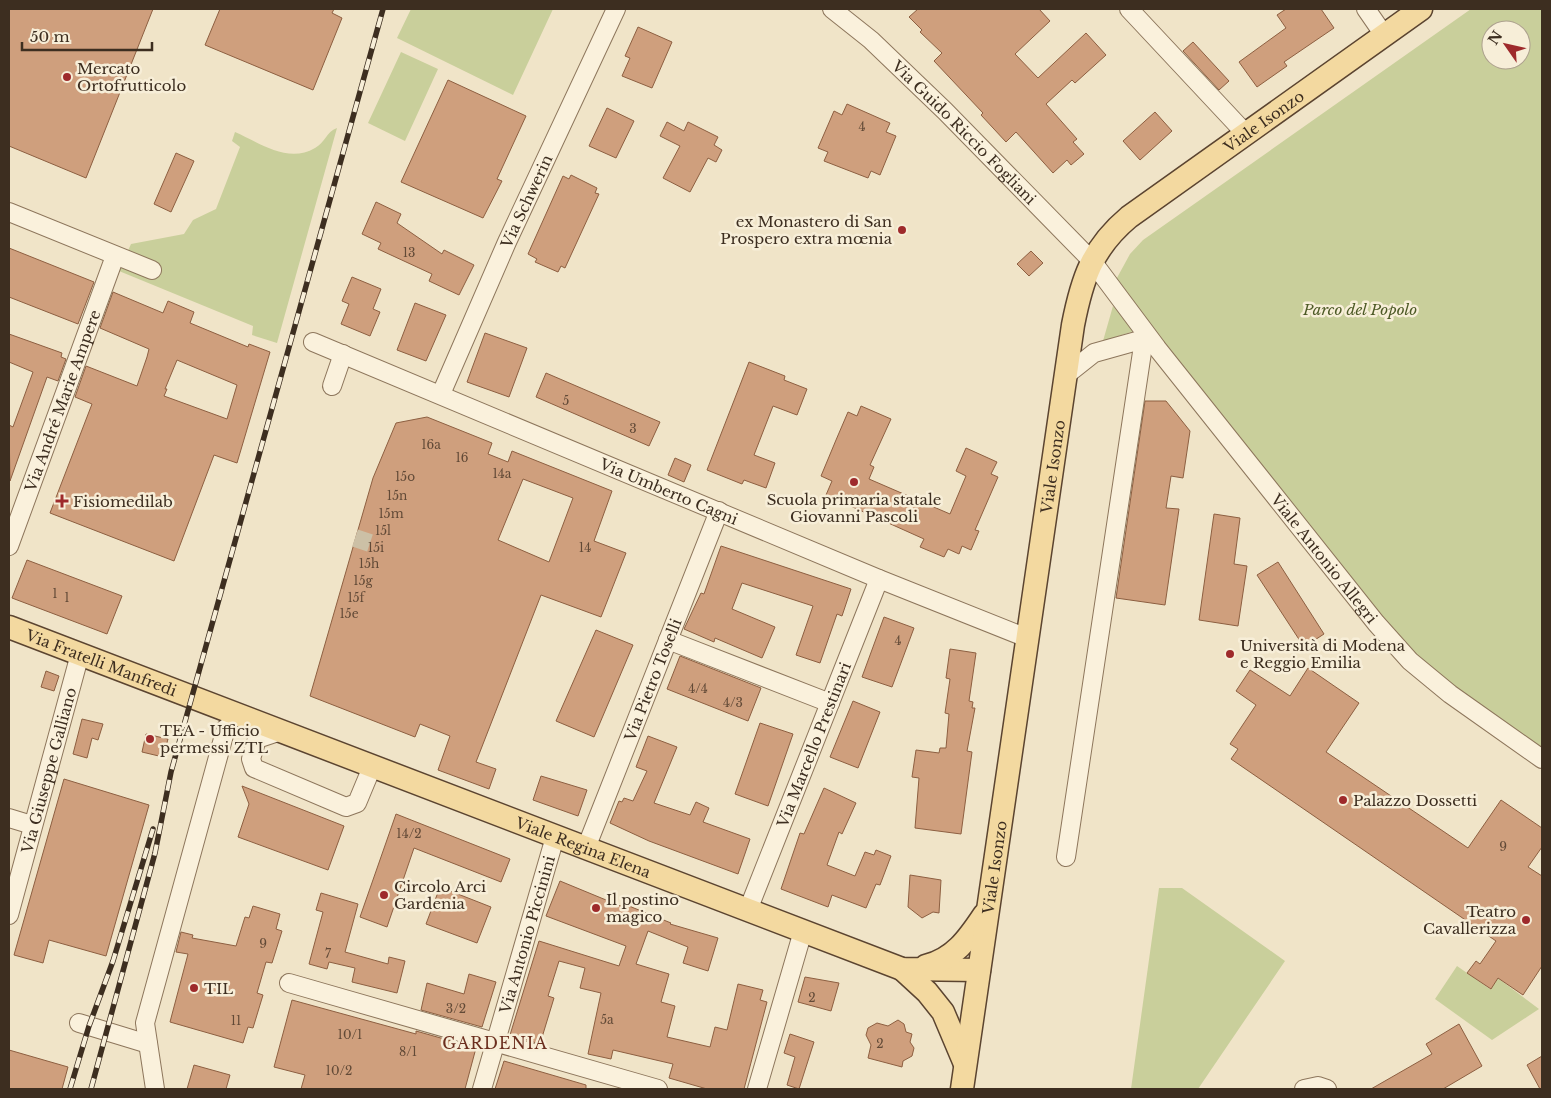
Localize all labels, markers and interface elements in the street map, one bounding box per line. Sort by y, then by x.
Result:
scale bar [22,20,152,52]
north arrow [1481,20,1531,70]
text: 50 m [30,27,70,46]
text: N [1484,27,1506,48]
street label: Via Guido Riccio Fogliani [888,55,1040,208]
place label: Mercato Ortofrutticolo [77,59,186,95]
marker: Mercato Ortofrutticolo [61,71,73,83]
street label: Viale Isonzo [1219,86,1308,157]
house number: 4 [858,119,866,134]
street label: Via Schwerin [496,151,556,252]
place label: ex Monastero di San Prospero extra mœnia [720,212,893,248]
marker: ex Monastero di San Prospero extra mœnia [896,224,908,236]
house number: 13 [403,245,415,260]
park label: Parco del Popolo [1302,300,1417,319]
street label: Via André Marie Ampere [20,307,104,495]
house number: 5 [563,393,570,408]
street label: Viale Isonzo [1036,418,1069,515]
house number: 3 [629,421,637,436]
house number: 16a [421,437,441,452]
house number: 16 [455,450,469,465]
street label: Via Umberto Cagni [596,453,741,528]
house number: 14a [492,466,512,481]
house number: 15o [395,469,415,484]
marker: Scuola primaria statale Giovanni Pascoli [848,476,860,488]
house number: 15n [387,488,407,503]
street label: Viale Antonio Allegri [1267,489,1382,627]
place label: Scuola primaria statale Giovanni Pascoli [767,490,941,526]
place label: Fisiomedilab [73,492,173,511]
marker: Fisiomedilab [55,494,69,508]
house number: 15m [378,506,404,521]
house number: 15l [375,523,391,538]
house number: 15i [368,540,384,555]
house number: 14 [579,540,591,555]
house number: 15h [359,556,379,571]
house number: 15g [353,573,373,588]
house number: 1 [52,586,58,601]
house number: 1 [64,590,70,605]
house number: 15f [347,590,367,605]
house number: 15e [339,606,359,621]
street label: Via Pietro Toselli [619,616,685,745]
street label: Via Fratelli Manfredi [22,625,180,700]
house number: 4 [894,633,902,648]
place label: Università di Modena e Reggio Emilia [1240,636,1406,672]
marker: Università di Modena e Reggio Emilia [1224,648,1236,660]
street label: Via Marcello Prestinari [772,659,855,831]
house number: 4/4 [688,681,708,696]
street label: Via Giuseppe Galliano [17,685,80,856]
house number: 4/3 [723,695,743,710]
place label: TEA - Ufficio permessi ZTL [160,721,268,757]
marker: TEA - Ufficio permessi ZTL [144,733,156,745]
place label: Palazzo Dossetti [1353,791,1477,810]
marker: Palazzo Dossetti [1337,794,1349,806]
street label: Viale Regina Elena [512,812,654,882]
street label: Viale Isonzo [978,819,1010,916]
house number: 14/2 [396,826,422,841]
house number: 9 [1499,839,1507,854]
street label: Via Antonio Piccinini [495,853,559,1016]
place label: Circolo Arci Gardenia [394,877,486,913]
marker: Circolo Arci Gardenia [378,889,390,901]
place label: Il postino magico [606,890,679,926]
marker: Il postino magico [590,902,602,914]
place label: Teatro Cavallerizza [1423,902,1517,938]
marker: Teatro Cavallerizza [1520,914,1532,926]
house number: 9 [259,936,267,951]
house number: 7 [325,946,332,961]
place label: TIL [204,979,233,998]
marker: TIL [188,982,200,994]
house number: 2 [808,990,816,1005]
house number: 3/2 [446,1001,466,1016]
house number: 5a [600,1012,614,1027]
house number: 11 [231,1013,241,1028]
house number: 10/1 [338,1027,362,1042]
district label: GARDENIA [442,1033,548,1053]
house number: 2 [876,1036,884,1051]
house number: 8/1 [399,1044,417,1059]
house number: 10/2 [326,1063,352,1078]

